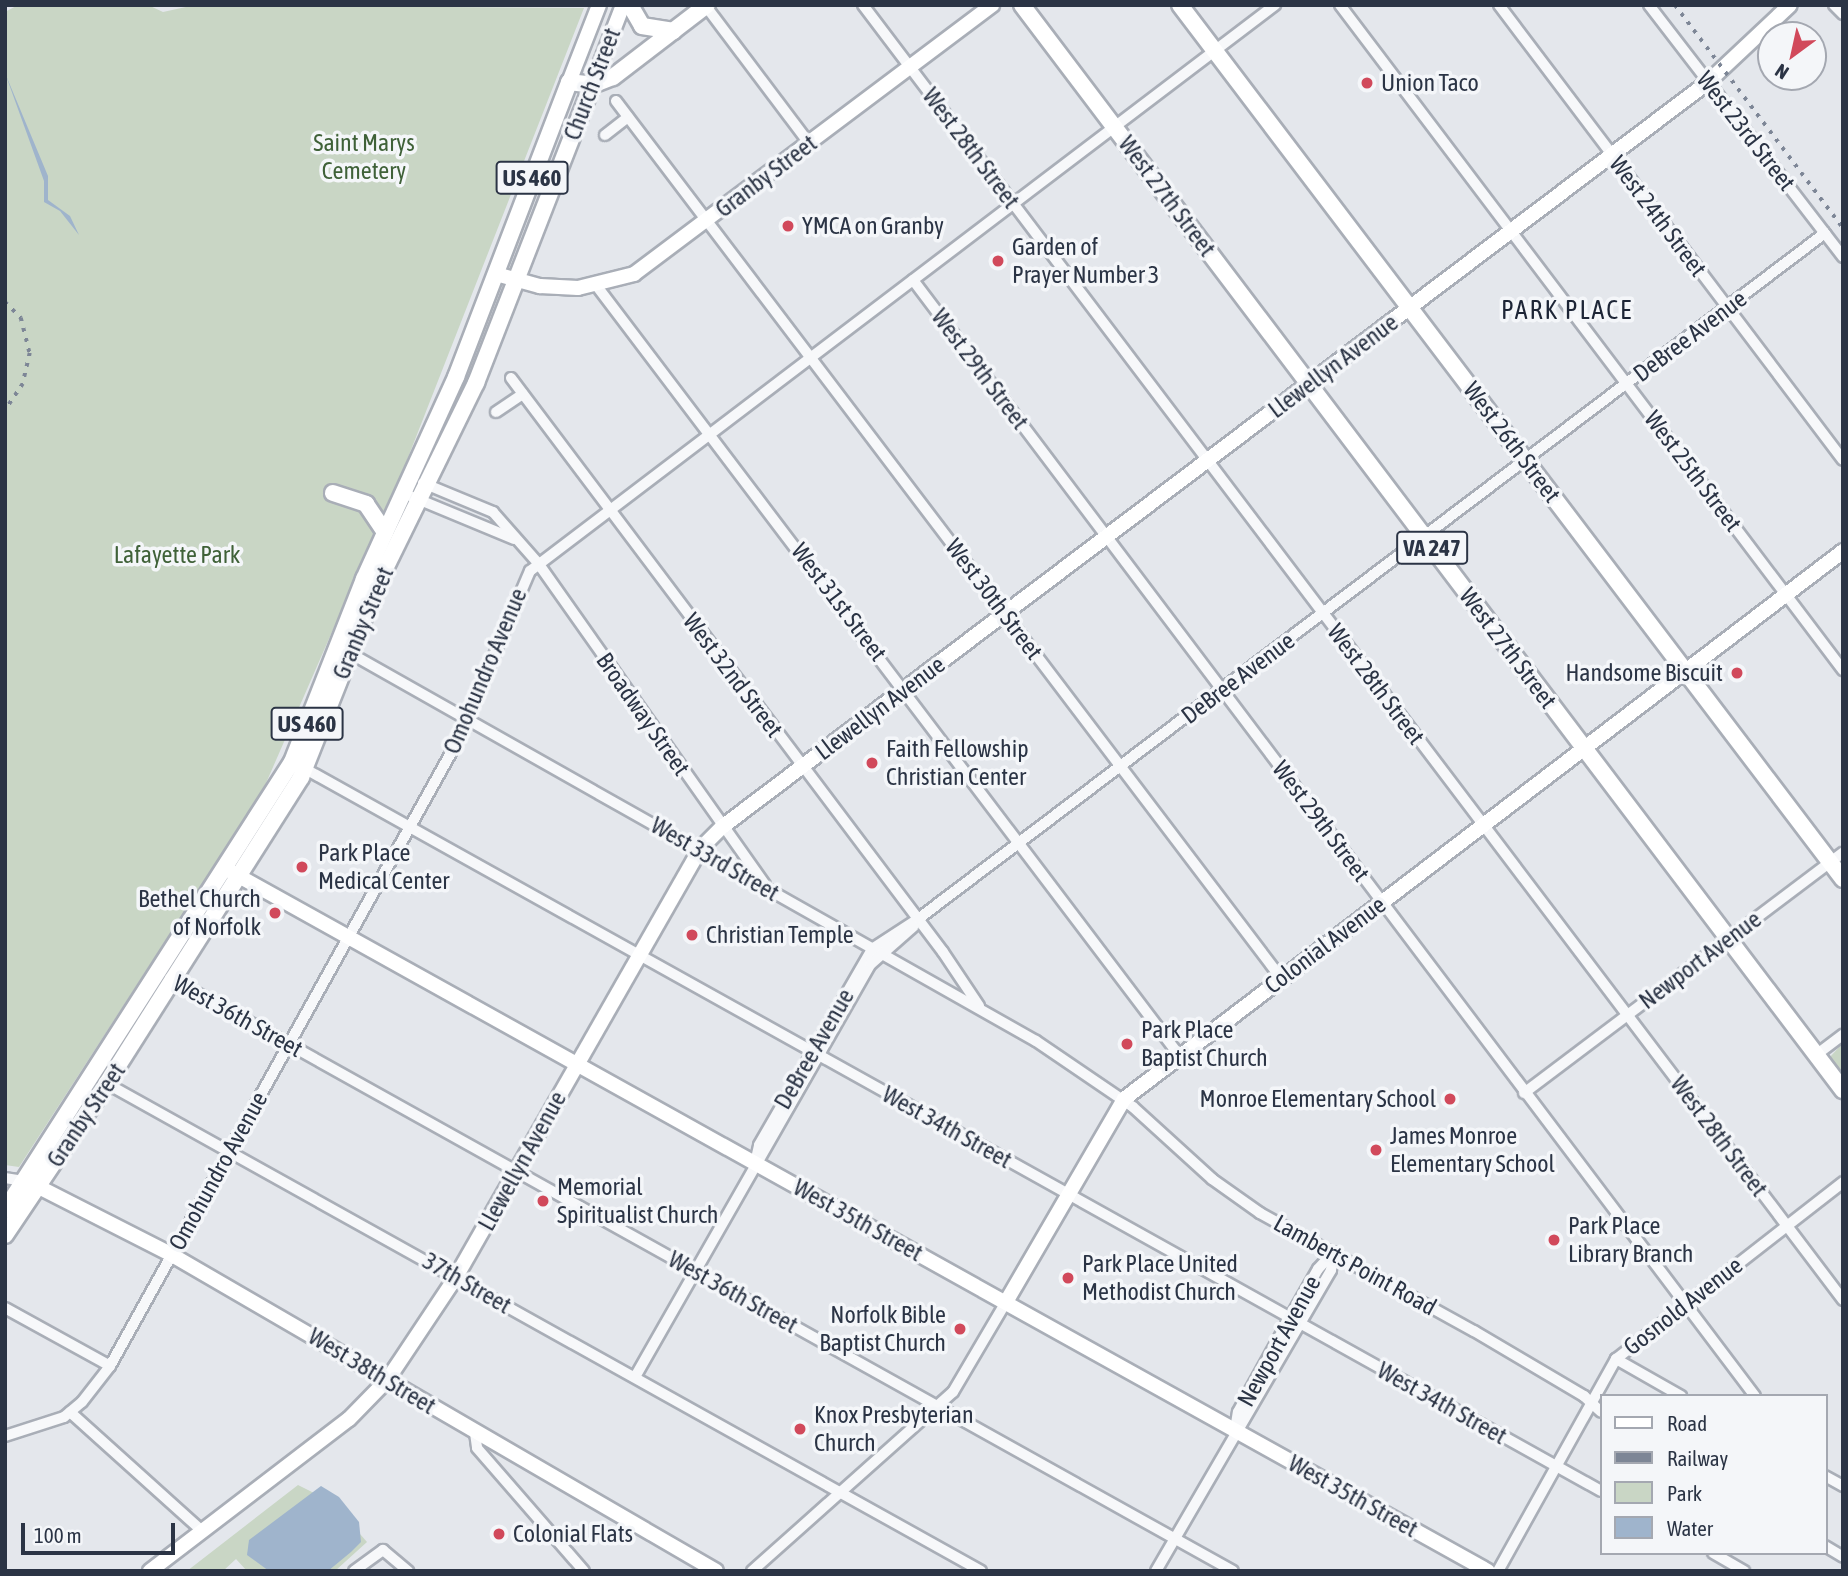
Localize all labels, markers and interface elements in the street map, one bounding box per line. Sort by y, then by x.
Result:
north arrow [1757,21,1827,91]
street label: Church Street [557,24,627,144]
text: N [1771,60,1792,84]
street label: West 23rd Street [1691,66,1801,196]
place label: Union Taco [1381,69,1479,97]
marker: Union Taco [1359,75,1375,91]
street label: West 28th Street [916,82,1026,214]
park label: Saint Marys Cemetery [313,129,415,185]
street label: Granby Street [710,129,822,223]
street label: West 27th Street [1112,130,1222,262]
street label: West 24th Street [1603,150,1713,282]
road number: US 460 [495,158,569,197]
place label: YMCA on Granby [802,212,944,240]
marker: YMCA on Granby [780,218,796,234]
place label: Garden of Prayer Number 3 [1012,233,1159,289]
marker: Garden of Prayer Number 3 [990,253,1006,269]
street label: DeBree Avenue [1628,284,1752,388]
district label: PARK PLACE [1502,295,1632,327]
street label: West 29th Street [925,303,1035,435]
street label: Llewellyn Avenue [1263,308,1403,424]
street label: West 26th Street [1457,376,1567,508]
street label: West 25th Street [1638,405,1748,537]
road number: VA 247 [1395,528,1469,568]
street label: West 30th Street [939,533,1049,665]
street label: West 31st Street [785,537,893,667]
park label: Lafayette Park [114,541,240,569]
street label: Granby Street [326,563,400,683]
street label: West 27th Street [1453,582,1563,714]
street label: Omohundro Avenue [437,584,533,758]
street label: West 32nd Street [677,607,789,743]
street label: West 28th Street [1321,618,1431,750]
street label: DeBree Avenue [1176,626,1300,730]
street label: Broadway Street [590,647,696,781]
street label: Llewellyn Avenue [810,650,950,766]
place label: Handsome Biscuit [1565,659,1723,687]
marker: Handsome Biscuit [1729,665,1745,681]
road number: US 460 [270,704,344,744]
place label: Faith Fellowship Christian Center [886,735,1029,791]
marker: Faith Fellowship Christian Center [864,755,880,771]
street label: West 29th Street [1266,755,1376,887]
street label: West 33rd Street [646,811,784,907]
place label: Park Place Medical Center [318,839,449,895]
marker: Park Place Medical Center [292,857,312,877]
place label: Bethel Church of Norfolk [138,885,261,941]
street label: Colonial Avenue [1259,890,1391,1000]
marker: Bethel Church of Norfolk [267,905,283,921]
street label: Newport Avenue [1633,905,1767,1015]
place label: Christian Temple [706,921,854,949]
marker: Christian Temple [684,927,700,943]
street label: West 36th Street [168,969,308,1063]
street label: DeBree Avenue [768,984,860,1114]
place label: Park Place Baptist Church [1141,1016,1268,1072]
marker: Park Place Baptist Church [1119,1036,1135,1052]
street label: Granby Street [41,1058,131,1172]
street label: West 28th Street [1664,1070,1774,1202]
street label: West 34th Street [877,1080,1017,1174]
place label: Monroe Elementary School [1200,1085,1436,1113]
street label: Llewellyn Avenue [472,1086,572,1236]
street label: Omohundro Avenue [163,1087,273,1255]
marker: Monroe Elementary School [1442,1091,1458,1107]
place label: James Monroe Elementary School [1390,1122,1555,1178]
marker: James Monroe Elementary School [1368,1142,1384,1158]
place label: Memorial Spiritualist Church [557,1173,718,1229]
street label: West 35th Street [788,1173,928,1267]
marker: Memorial Spiritualist Church [535,1193,551,1209]
street label: Lamberts Point Road [1269,1208,1441,1322]
place label: Park Place Library Branch [1568,1212,1693,1268]
marker: Park Place Library Branch [1546,1232,1562,1248]
street label: West 36th Street [663,1245,803,1339]
street label: 37th Street [418,1246,516,1320]
place label: Park Place United Methodist Church [1082,1250,1238,1306]
street label: Gosnold Avenue [1618,1251,1748,1361]
marker: Park Place United Methodist Church [1060,1270,1076,1286]
street label: Newport Avenue [1231,1270,1327,1412]
place label: Norfolk Bible Baptist Church [819,1301,946,1357]
marker: Norfolk Bible Baptist Church [952,1321,968,1337]
street label: West 38th Street [303,1322,441,1420]
street label: West 34th Street [1372,1356,1512,1450]
legend [1600,1394,1827,1555]
place label: Knox Presbyterian Church [814,1401,974,1457]
text: Road [1667,1411,1707,1435]
marker: Knox Presbyterian Church [792,1421,808,1437]
text: Railway [1667,1446,1728,1470]
street label: West 35th Street [1283,1449,1423,1543]
text: Park [1667,1481,1702,1505]
scale bar [24,1510,178,1554]
text: Water [1667,1516,1713,1540]
place label: Colonial Flats [513,1520,633,1548]
text: 100 m [34,1523,82,1547]
marker: Colonial Flats [491,1526,507,1542]

